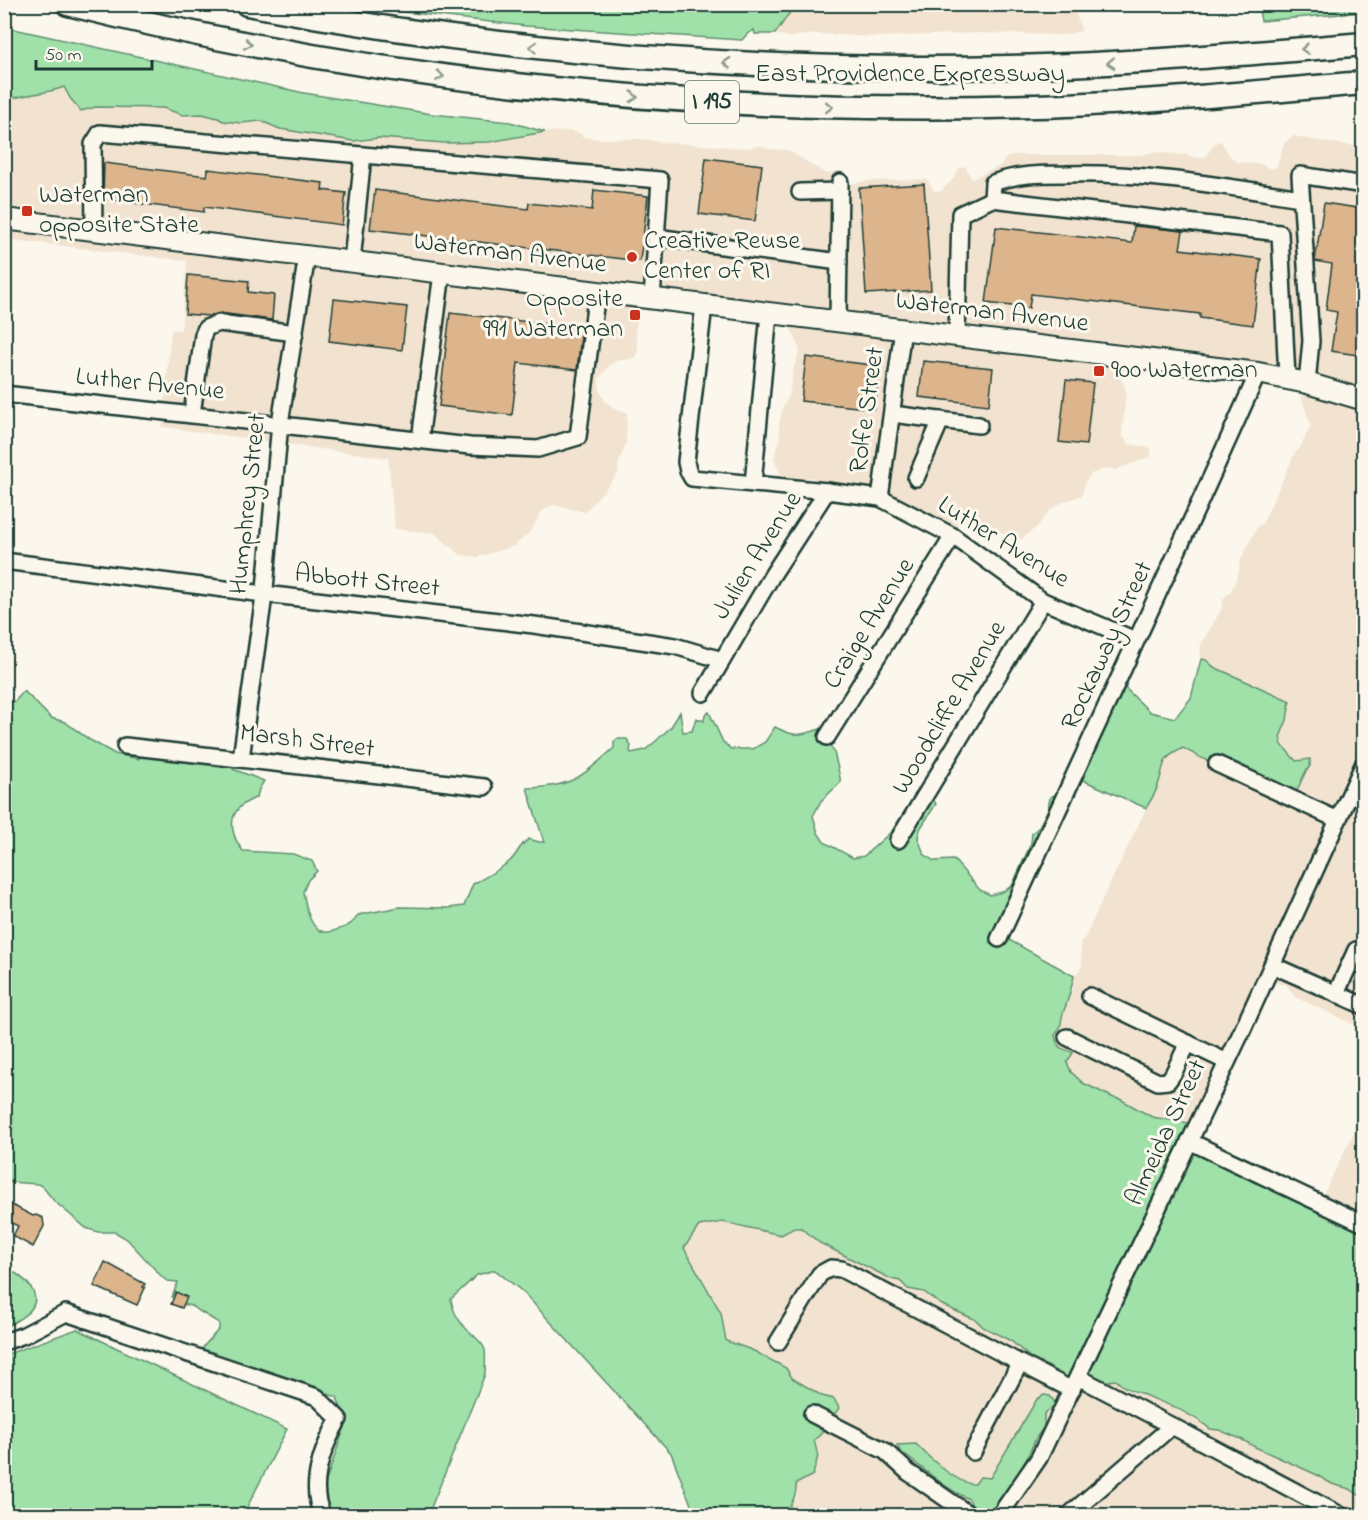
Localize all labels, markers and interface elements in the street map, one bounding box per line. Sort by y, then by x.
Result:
scale bar [36,33,152,71]
one-way arrow [242,37,252,50]
one-way arrow [528,42,537,54]
one-way arrow [1301,42,1310,55]
text: 50 m [45,43,82,69]
street label: East Providence Expressway [755,56,1065,94]
one-way arrow [722,57,731,70]
one-way arrow [1106,57,1115,70]
one-way arrow [435,69,445,81]
road number: I 195 [685,81,739,123]
one-way arrow [629,90,638,103]
one-way arrow [824,100,833,113]
place label: Waterman opposite State [39,177,199,245]
marker: Waterman opposite State [20,204,34,218]
street label: Waterman Avenue [411,223,609,285]
place label: Creative Reuse Center of RI [644,223,800,291]
marker: Creative Reuse Center of RI [625,250,639,264]
place label: Opposite 991 Waterman [483,281,623,349]
street label: Waterman Avenue [893,282,1091,344]
marker: Opposite 991 Waterman [628,308,642,322]
street label: Rolfe Street [840,344,896,476]
place label: 900 Waterman [1111,352,1257,390]
street label: Luther Avenue [74,358,227,412]
marker: 900 Waterman [1092,364,1106,378]
street label: Humphrey Street [221,411,277,596]
street label: Julien Avenue [703,484,813,628]
street label: Luther Avenue [930,487,1077,599]
street label: Craige Avenue [814,551,926,697]
street label: Abbott Street [293,555,442,609]
street label: Rockaway Street [1052,555,1164,737]
street label: Woodcliffe Avenue [883,614,1017,802]
street label: Marsh Street [237,715,377,769]
street label: Almeida Street [1116,1053,1218,1212]

